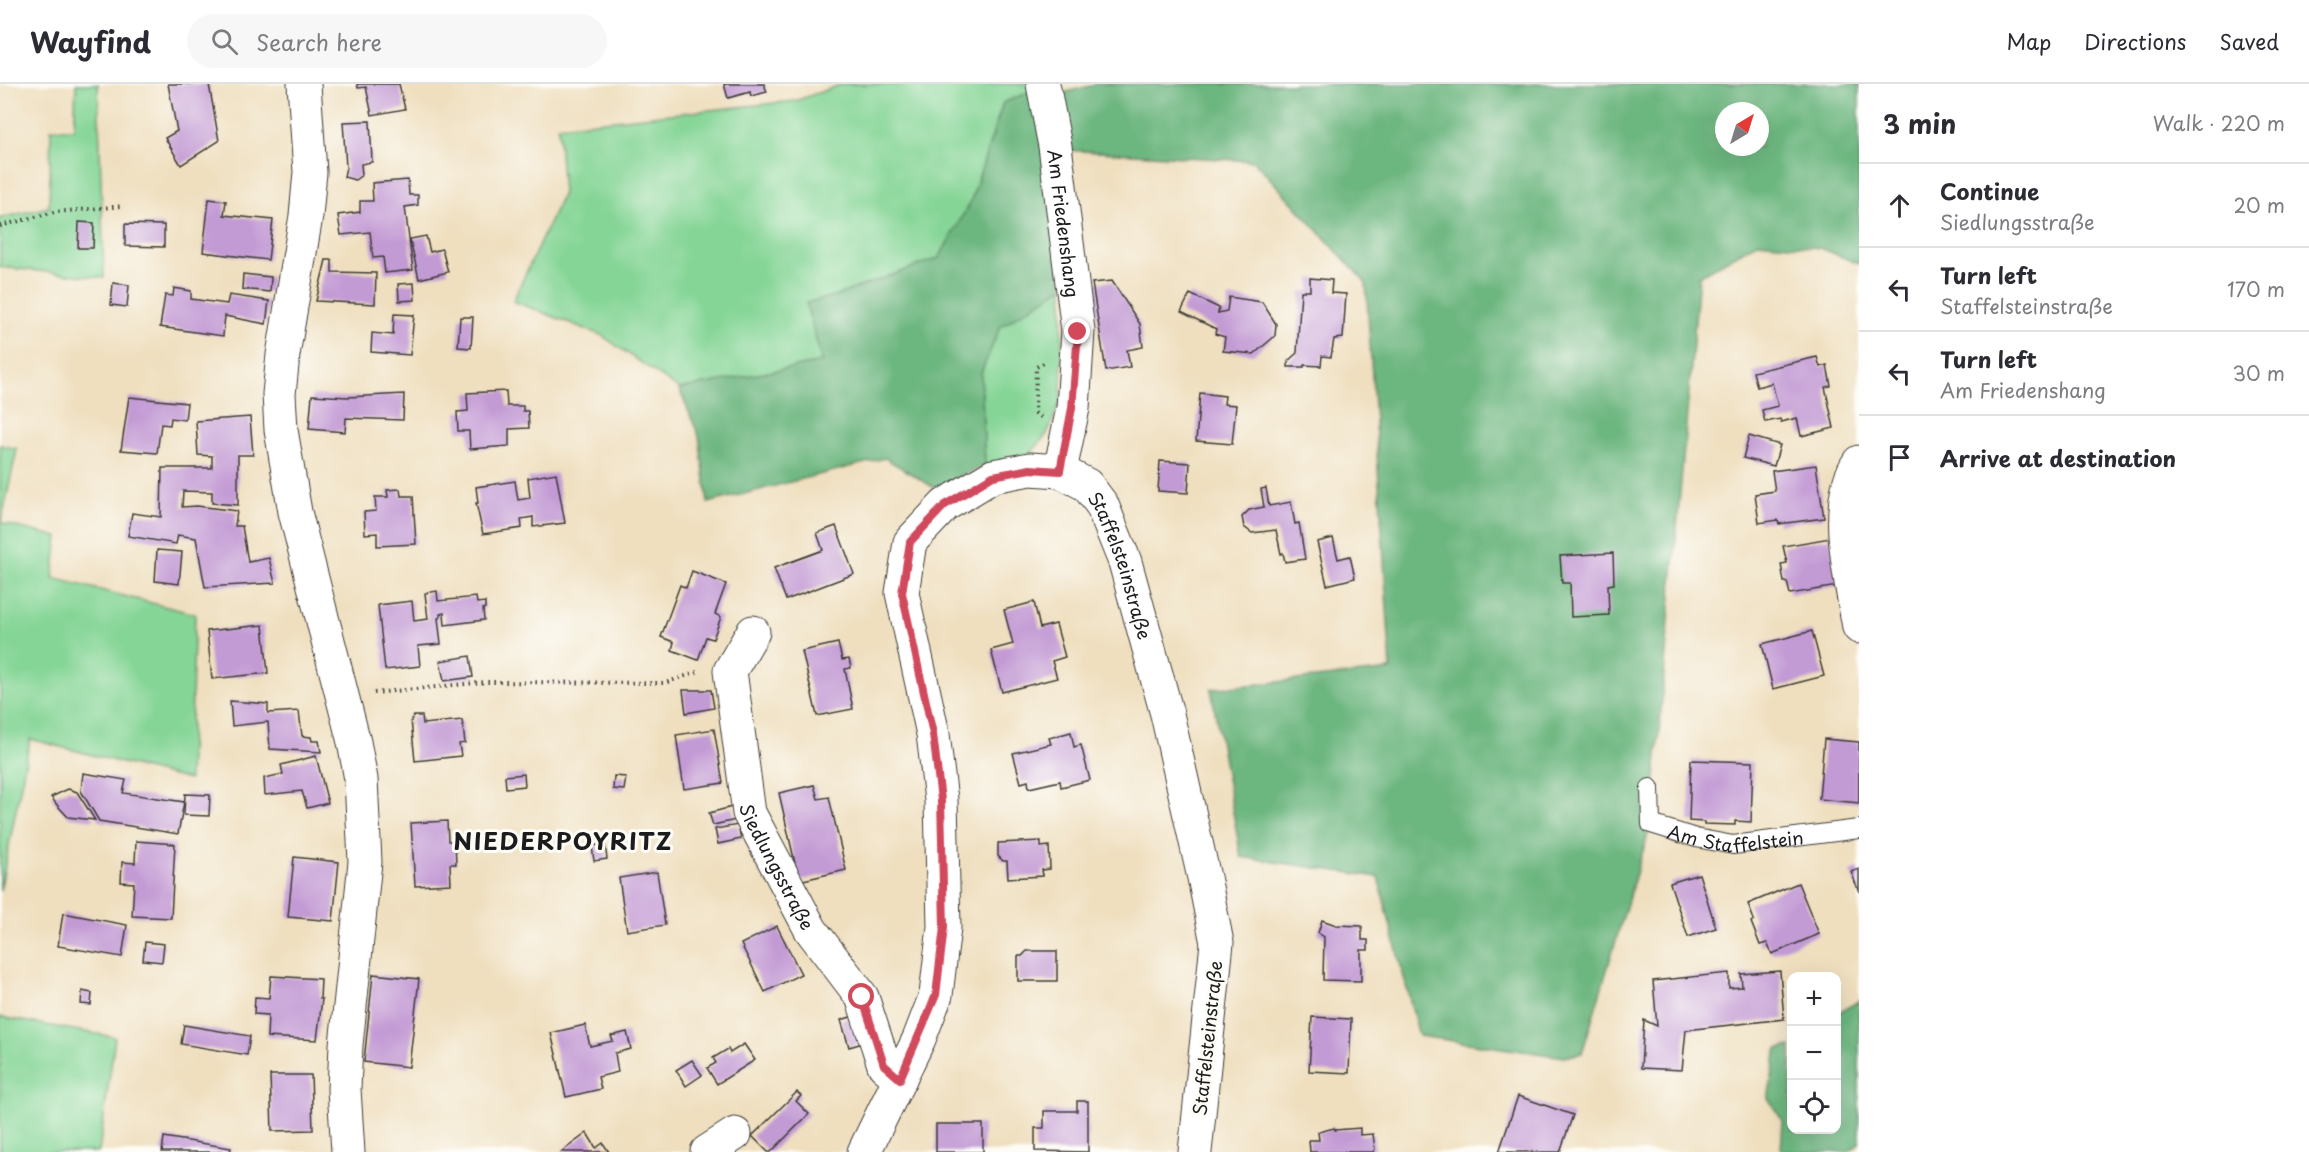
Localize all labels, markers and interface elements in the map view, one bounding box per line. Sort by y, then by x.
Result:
search box [187,14,607,68]
text: Wayfind [30,20,151,63]
icon: search [208,25,241,58]
text: Search here [256,25,382,58]
text: Map [2006,25,2051,57]
text: Directions [2084,25,2186,57]
text: Saved [2219,25,2279,57]
north arrow [1715,102,1769,156]
text: 3 min [1883,104,1956,143]
text: Walk · 220 m [2153,108,2285,138]
street label: Am Friedenshang [1042,148,1087,299]
text: Continue [1940,174,2039,207]
icon: ahead [1883,189,1916,222]
text: 20 m [2233,190,2285,220]
text: Siedlungsstraße [1940,207,2095,237]
text: Turn left [1940,258,2037,291]
icon: left [1883,273,1916,306]
text: 170 m [2227,274,2285,304]
text: Staffelsteinstraße [1940,291,2113,321]
route end [1064,318,1090,344]
text: Turn left [1940,342,2037,375]
icon: left [1883,357,1916,390]
text: 30 m [2232,358,2285,388]
text: Am Friedenshang [1940,375,2106,405]
icon: arrive [1883,441,1916,474]
text: Arrive at destination [1940,441,2176,474]
street label: Staffelsteinstraße [1082,485,1159,642]
street label: Siedlungsstraße [734,802,822,934]
street label: Am Staffelstein [1665,817,1805,858]
district label: NIEDERPOYRITZ [453,822,673,858]
street label: Staffelsteinstraße [1185,959,1229,1117]
map controls [1787,972,1841,1134]
button: + [1787,972,1841,1026]
route start [848,983,874,1009]
button: − [1787,1026,1841,1080]
button: locate [1787,1080,1841,1134]

